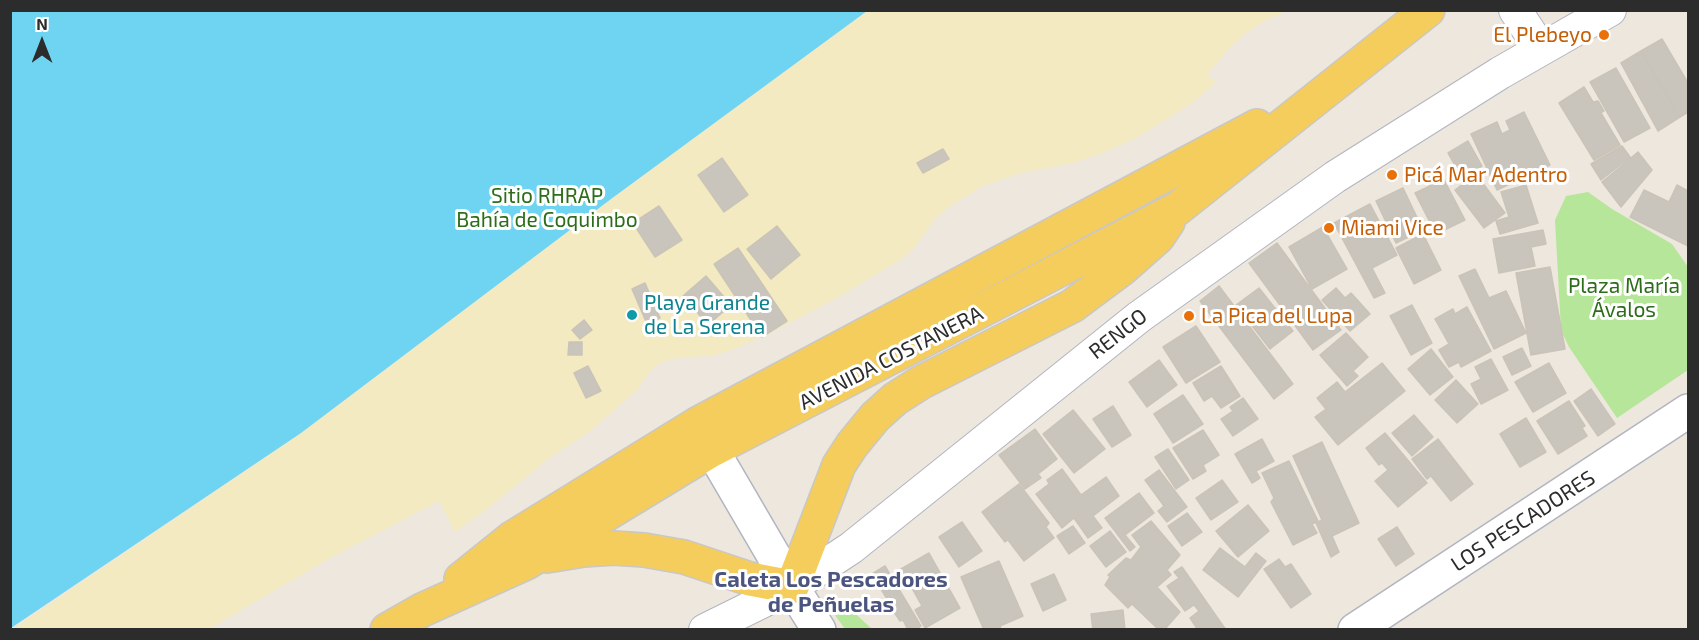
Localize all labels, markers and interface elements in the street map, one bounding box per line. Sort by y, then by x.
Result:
north arrow [12,12,72,72]
text: N [36,14,48,33]
place label: El Plebeyo [1493,22,1592,48]
marker: El Plebeyo [1597,28,1611,42]
place label: Picá Mar Adentro [1404,162,1568,188]
marker: Picá Mar Adentro [1385,168,1399,182]
park label: Sitio RHRAP Bahía de Coquimbo [456,183,638,233]
place label: Miami Vice [1341,215,1444,241]
marker: Miami Vice [1322,221,1336,235]
park label: Plaza María Ávalos [1568,273,1680,323]
place label: Playa Grande de La Serena [644,290,770,340]
street label: AVENIDA COSTANERA [795,301,987,415]
place label: La Pica del Lupa [1201,303,1353,329]
street label: RENGO [1084,304,1152,364]
marker: Playa Grande de La Serena [625,308,639,322]
marker: La Pica del Lupa [1182,309,1196,323]
street label: LOS PESCADORES [1446,465,1600,577]
district label: Caleta Los Pescadores de Peñuelas [714,567,948,618]

